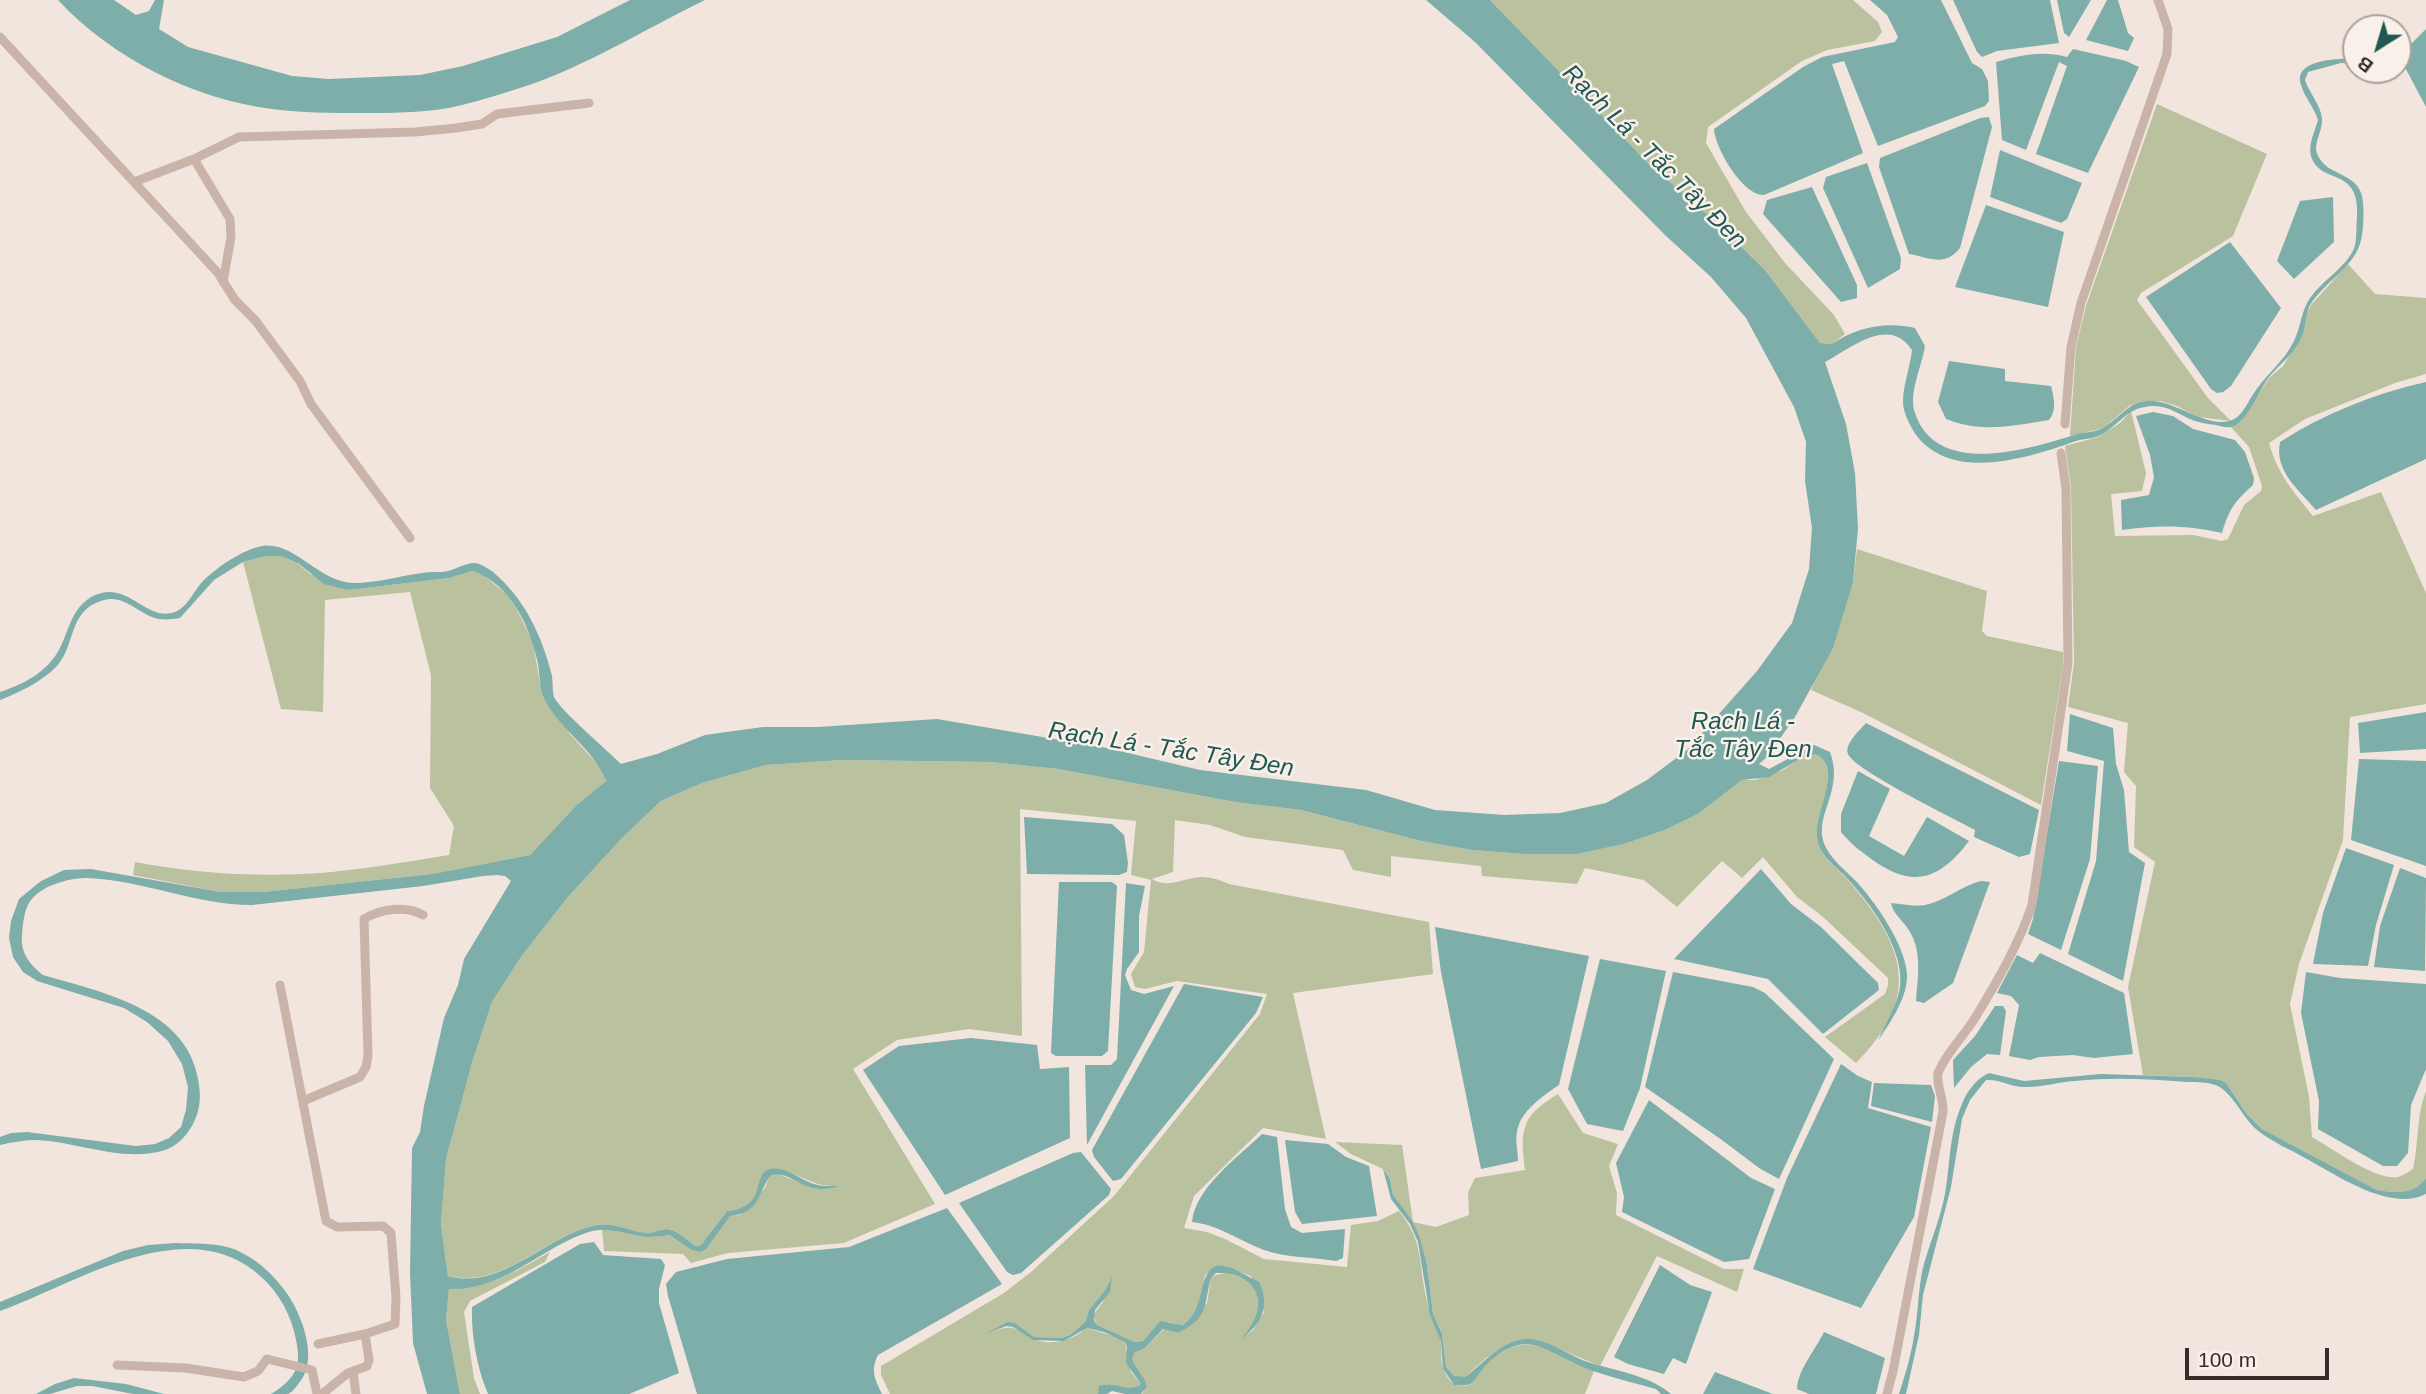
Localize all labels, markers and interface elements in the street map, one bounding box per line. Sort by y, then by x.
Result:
north arrow [2342,14,2412,84]
text: B [2353,52,2377,77]
water label: Rạch Lá - Tắc Tây Đen [1556,59,1752,255]
water label: Rạch Lá - Tắc Tây Đen [1674,708,1812,764]
water label: Rạch Lá - Tắc Tây Đen [1046,716,1296,784]
scale bar [2188,1334,2332,1378]
text: 100 m [2198,1348,2256,1371]

